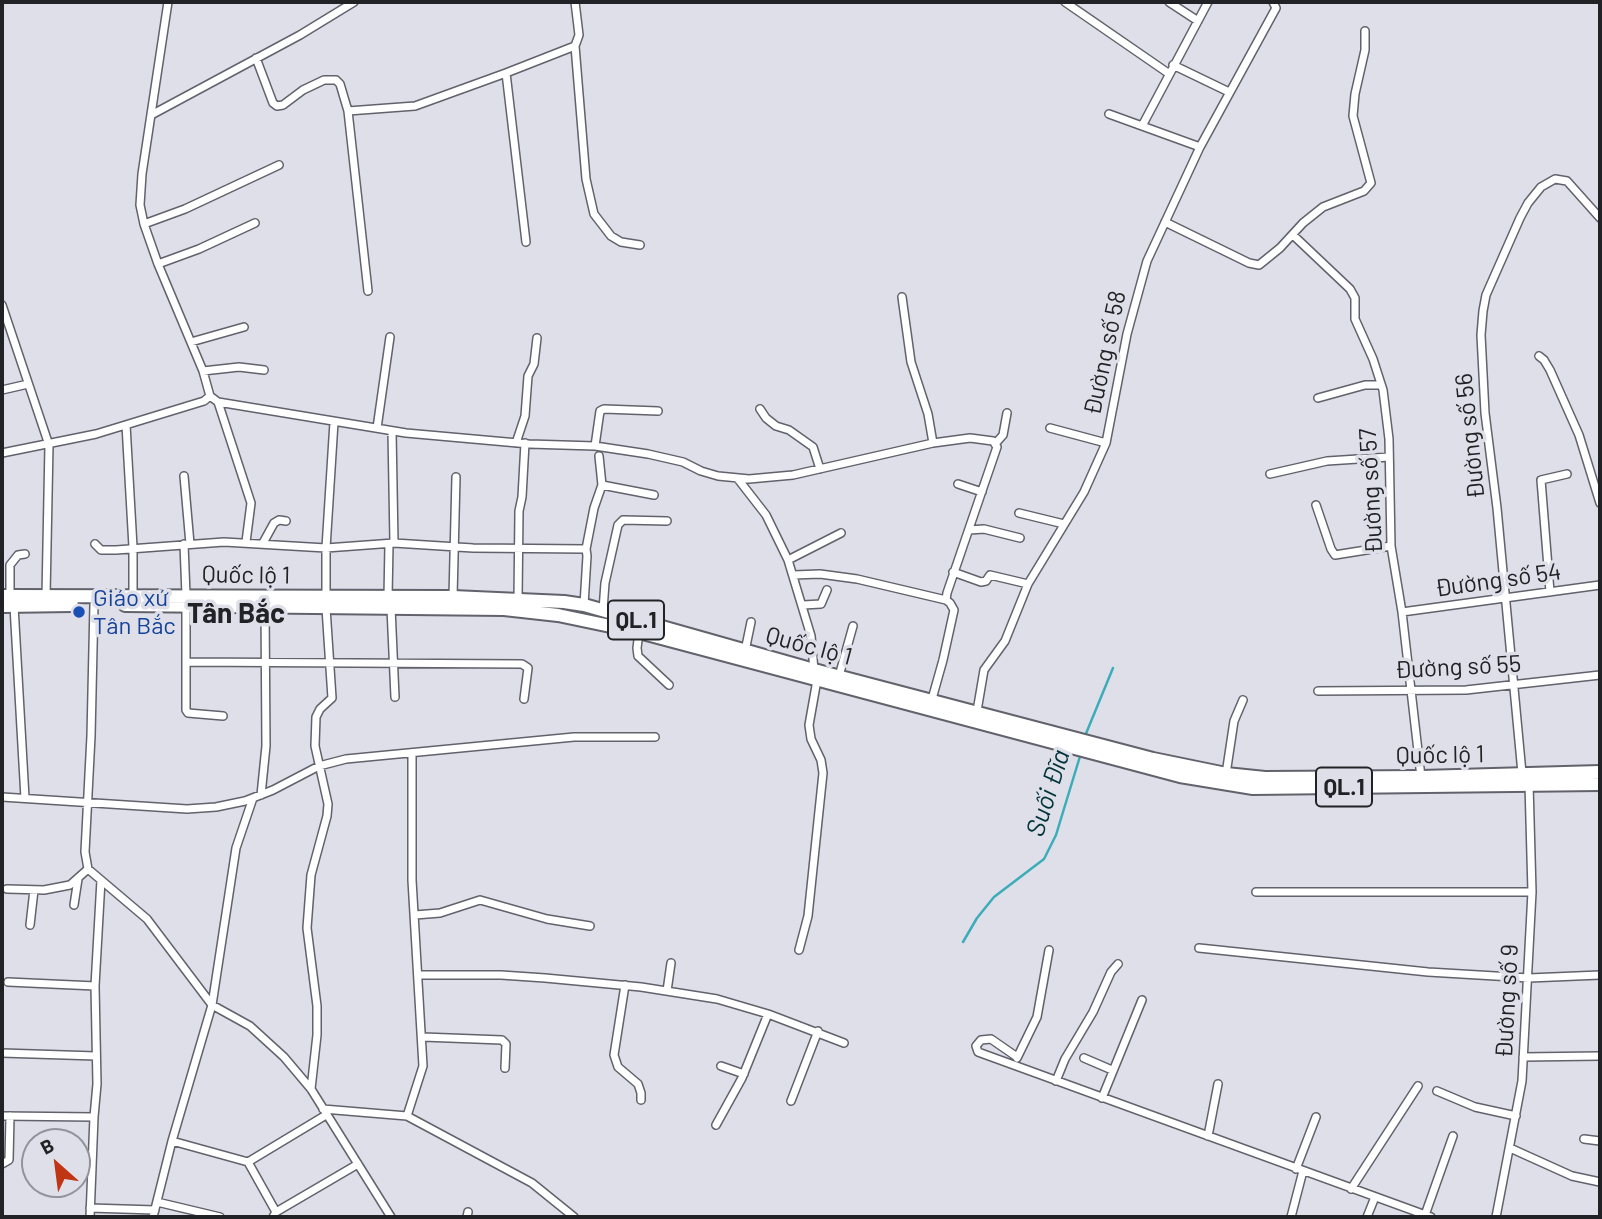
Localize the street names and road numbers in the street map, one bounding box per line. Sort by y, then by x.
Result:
street label: Đường số 58 [1078,288,1132,418]
street label: Đường số 56 [1449,372,1491,500]
street label: Đường số 57 [1353,428,1389,554]
street label: Đường số 54 [1433,557,1563,603]
street label: Quốc lộ 1 [202,560,290,590]
road number: QL.1 [608,600,664,640]
street label: Quốc lộ 1 [763,621,855,671]
street label: Đường số 55 [1394,649,1522,685]
street label: Quốc lộ 1 [1396,740,1484,770]
road number: QL.1 [1316,768,1372,806]
street label: Đường số 9 [1490,943,1524,1059]

